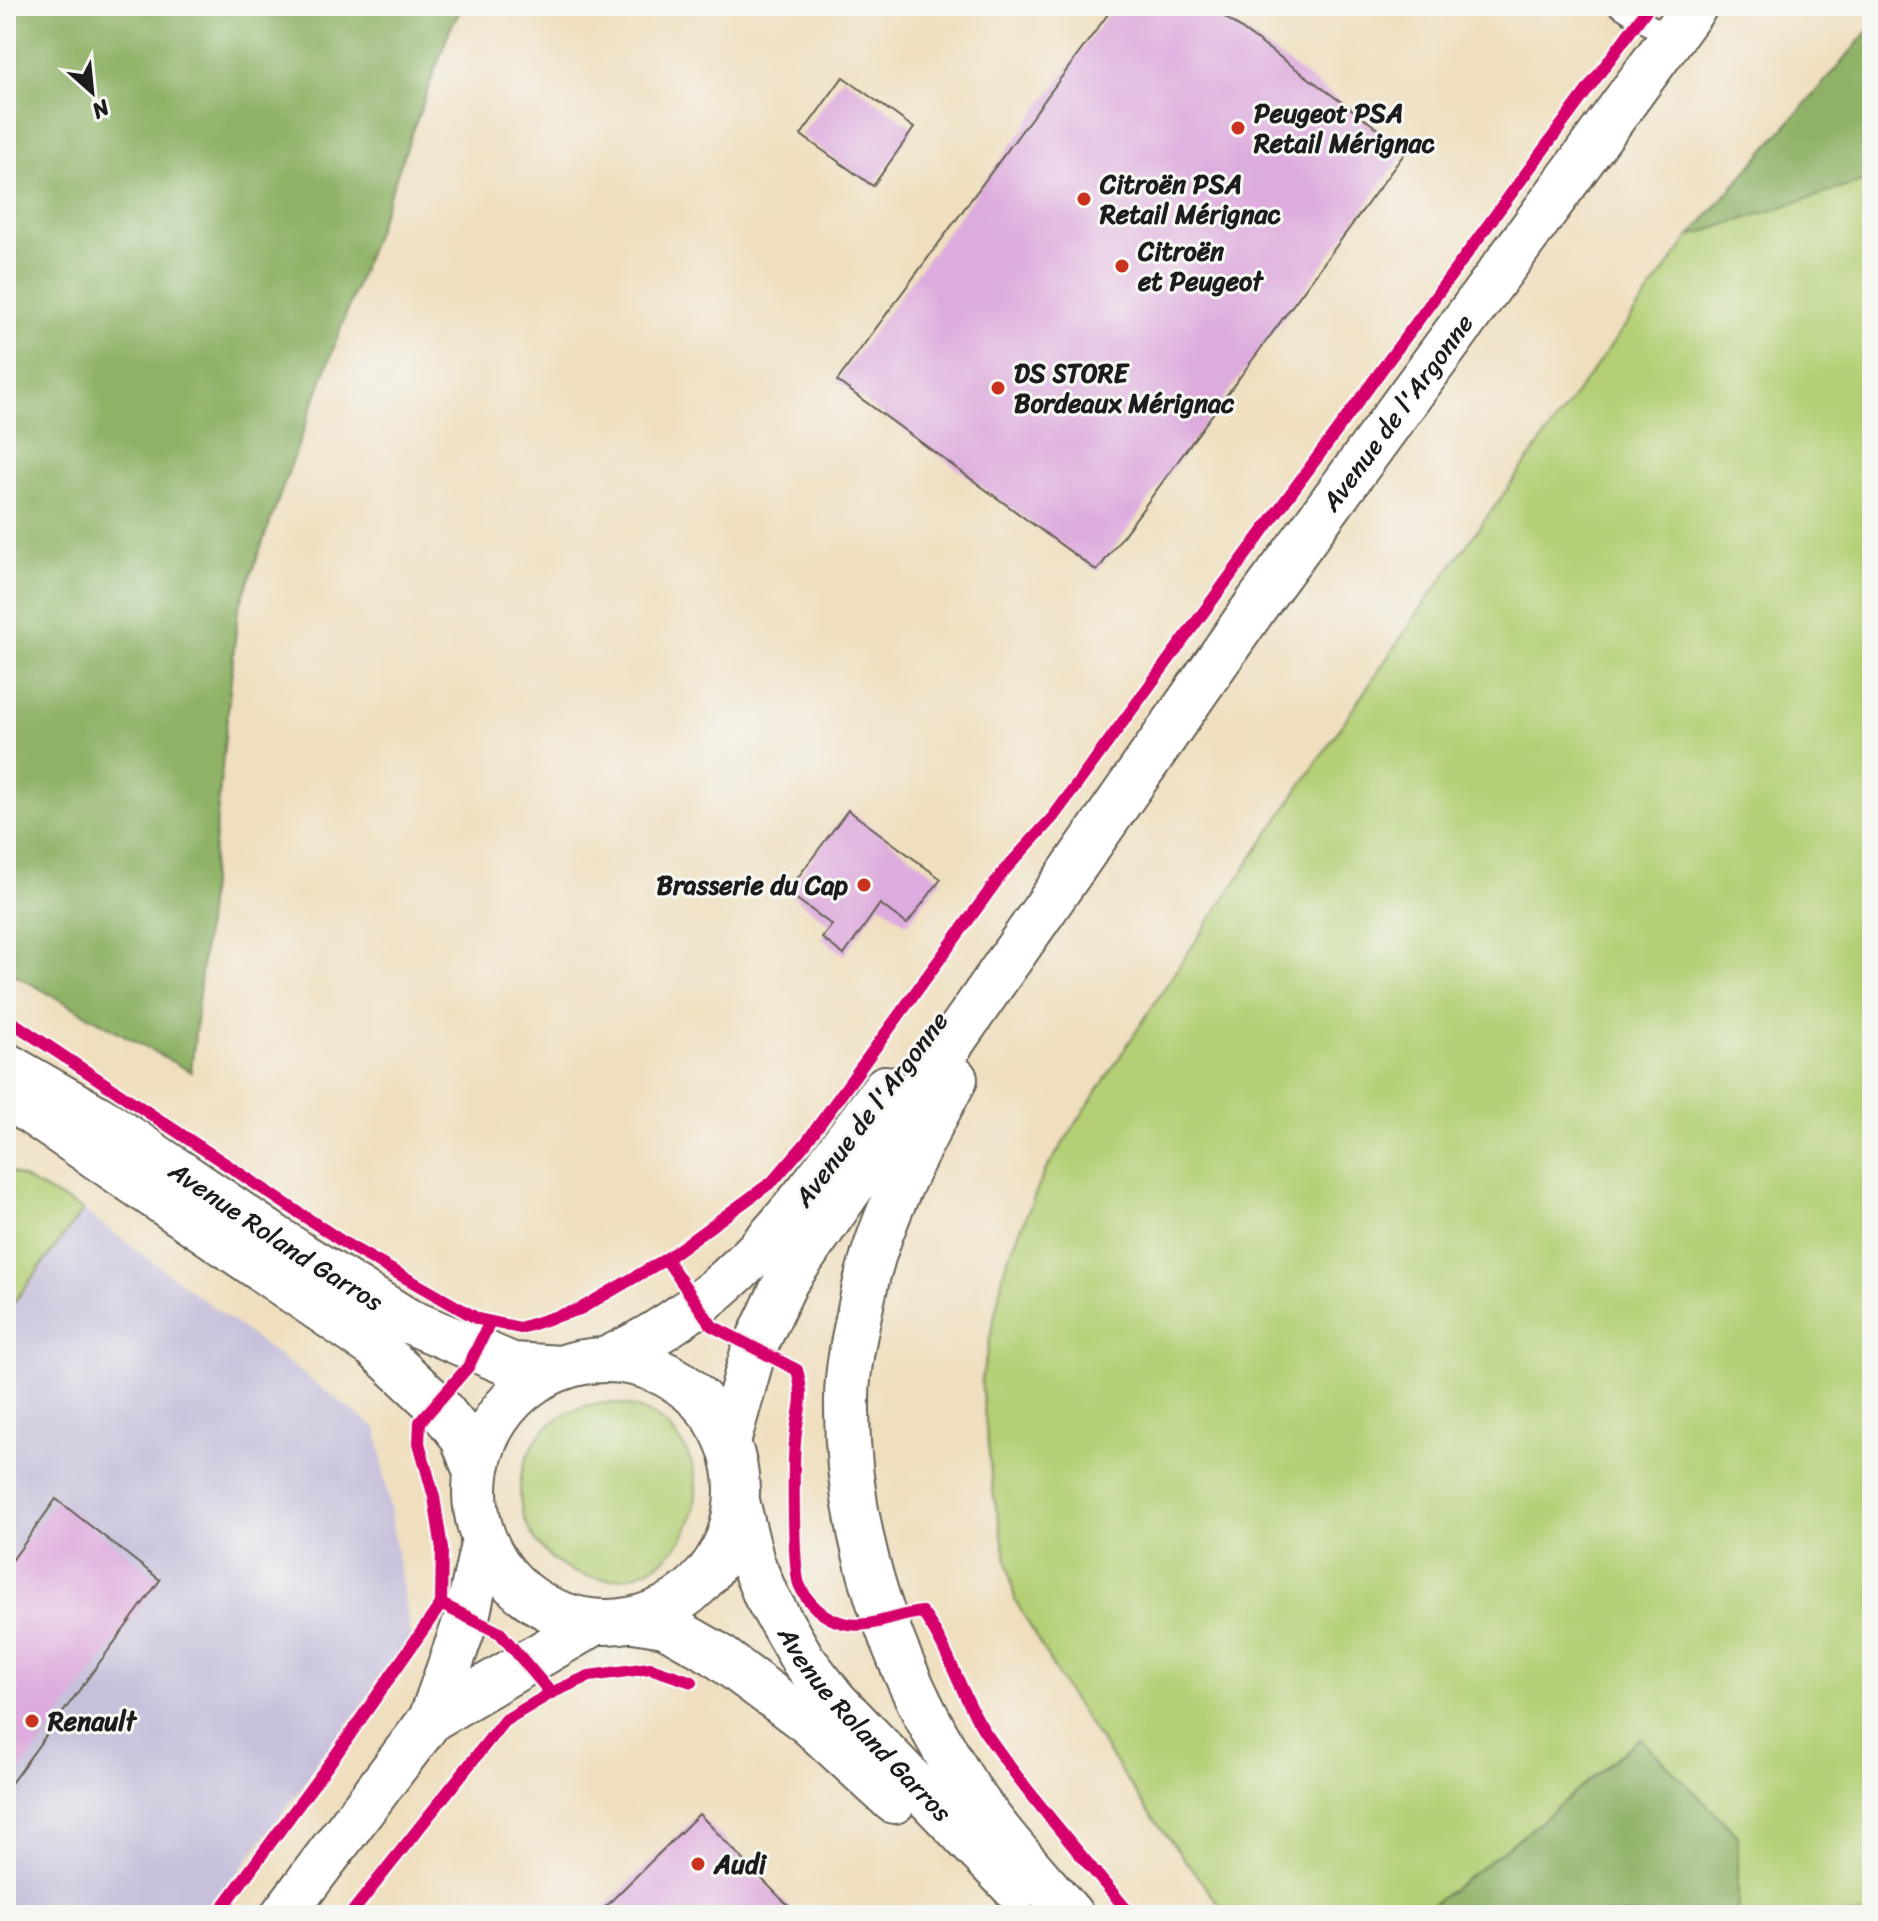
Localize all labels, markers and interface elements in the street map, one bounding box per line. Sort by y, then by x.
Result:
north arrow [52,52,132,132]
text: N [85,88,117,131]
place label: Peugeot PSA Retail Mérignac [1253,90,1436,166]
marker: Peugeot PSA Retail Mérignac [1229,119,1247,137]
place label: Citroën PSA Retail Mérignac [1099,161,1282,237]
marker: Citroën PSA Retail Mérignac [1075,190,1093,208]
place label: Citroën et Peugeot [1137,228,1264,304]
marker: Citroën et Peugeot [1113,257,1131,275]
street label: Avenue de l'Argonne [1308,303,1486,522]
place label: DS STORE Bordeaux Mérignac [1014,350,1235,426]
marker: DS STORE Bordeaux Mérignac [989,379,1007,397]
place label: Brasserie du Cap [657,862,848,908]
marker: Brasserie du Cap [855,876,873,894]
street label: Avenue de l'Argonne [781,1001,960,1218]
street label: Avenue Roland Garros [158,1148,393,1324]
street label: Avenue Roland Garros [764,1616,964,1833]
place label: Renault [47,1698,138,1744]
marker: Renault [23,1712,41,1730]
place label: Audi [713,1841,768,1887]
marker: Audi [689,1855,707,1873]

